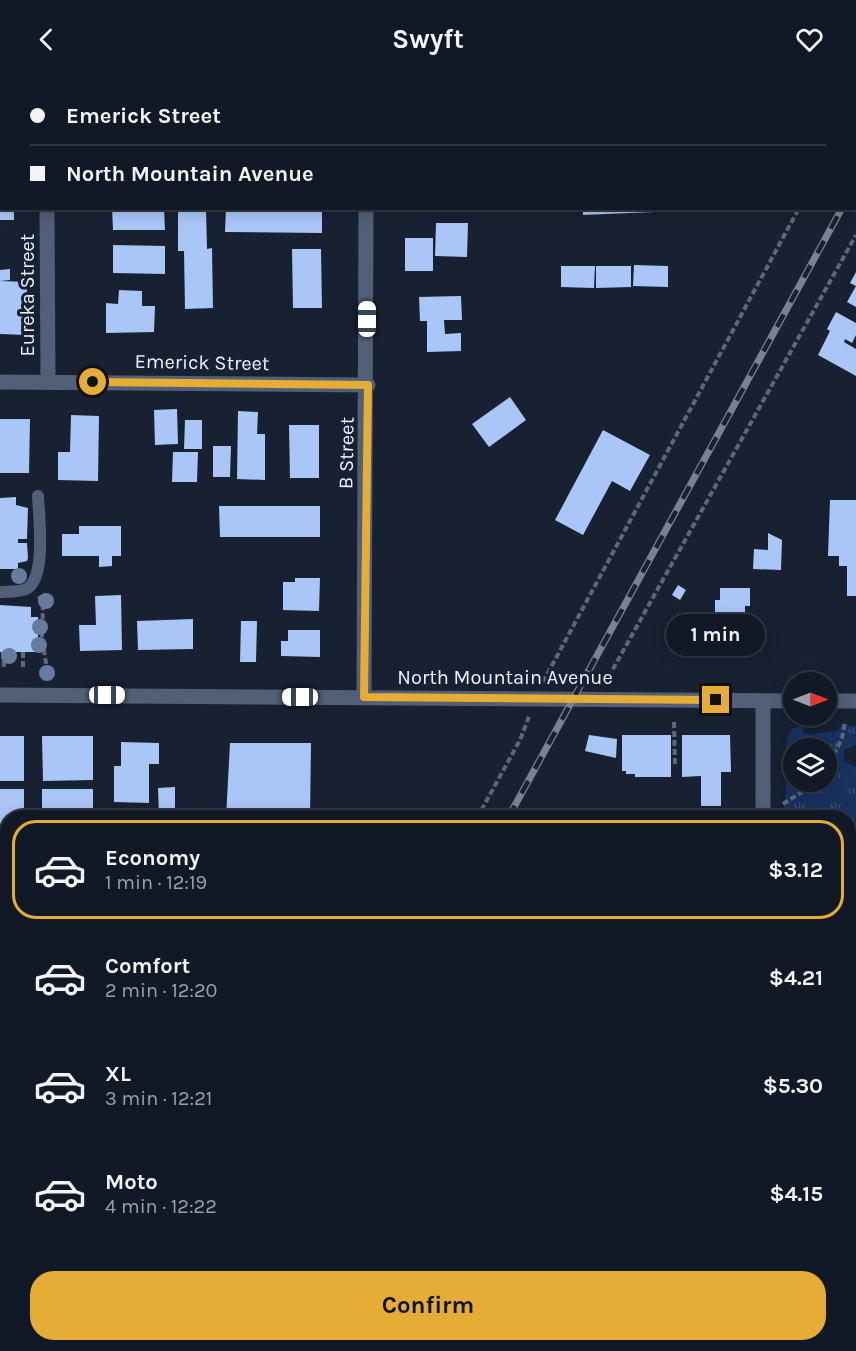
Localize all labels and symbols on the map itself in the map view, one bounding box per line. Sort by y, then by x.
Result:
street label: Eureka Street [16,233,39,356]
car [358,301,376,337]
street label: Emerick Street [134,350,270,375]
route start [79,368,106,395]
street label: B Street [334,416,359,489]
callout: 1 min [666,613,766,655]
street label: North Mountain Avenue [397,666,613,689]
north arrow [783,672,837,726]
car [89,686,125,704]
route end [702,686,729,713]
car [282,688,318,706]

